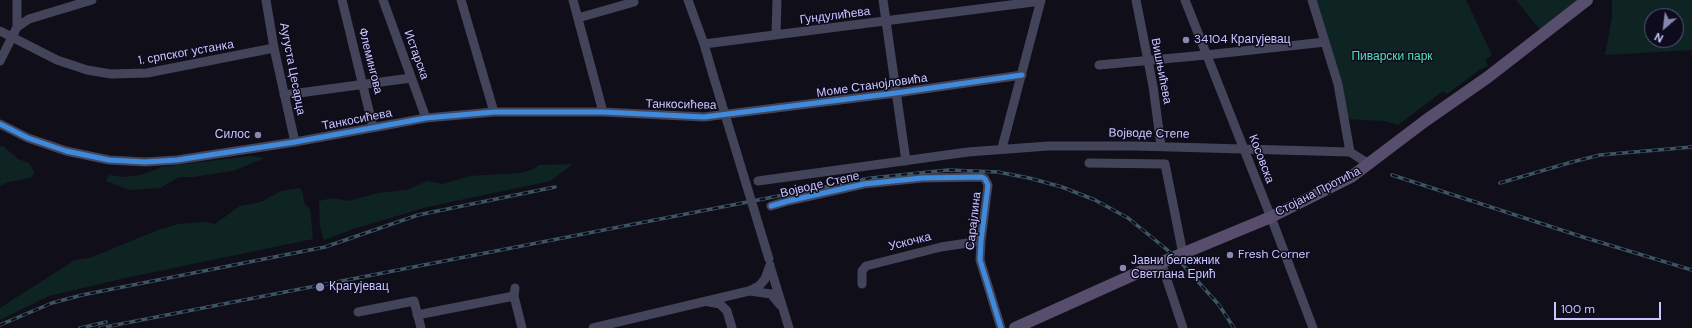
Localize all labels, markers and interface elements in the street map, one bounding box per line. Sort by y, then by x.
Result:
street label: Гундулићева [799,5,871,27]
north arrow [1644,8,1684,48]
street label: Аугуста Цесарца [276,22,308,116]
street label: Флемингова [355,26,385,96]
street label: Истарска [400,28,432,82]
text: N [1652,30,1666,46]
place label: 34104 Крагујевац [1194,33,1291,47]
marker: 34104 Крагујевац [1181,35,1191,45]
street label: Вишњићева [1148,37,1174,105]
street label: 1. српског устанка [137,38,235,68]
park label: Пиварски парк [1351,50,1433,64]
street label: Моме Станојловића [816,71,928,101]
street label: Танкосићева [645,97,717,113]
street label: Танкосићева [321,106,393,134]
street label: Војводе Степе [1109,126,1189,142]
place label: Силос [215,128,250,142]
marker: Силос [253,130,263,140]
street label: Косовска [1245,133,1277,185]
street label: Стојана Протића [1273,164,1363,220]
street label: Војводе Степе [779,169,861,201]
street label: Сарајлина [963,191,985,251]
street label: Ускочка [887,230,933,254]
place label: Fresh Corner [1238,248,1310,262]
marker: Fresh Corner [1225,250,1235,260]
place label: Јавни бележник Светлана Ерић [1131,254,1220,282]
marker: Јавни бележник Светлана Ерић [1118,263,1128,273]
place label: Крагујевац [329,280,389,294]
marker: Крагујевац [314,281,326,293]
scale bar [1556,294,1663,320]
text: 100 m [1561,301,1595,317]

